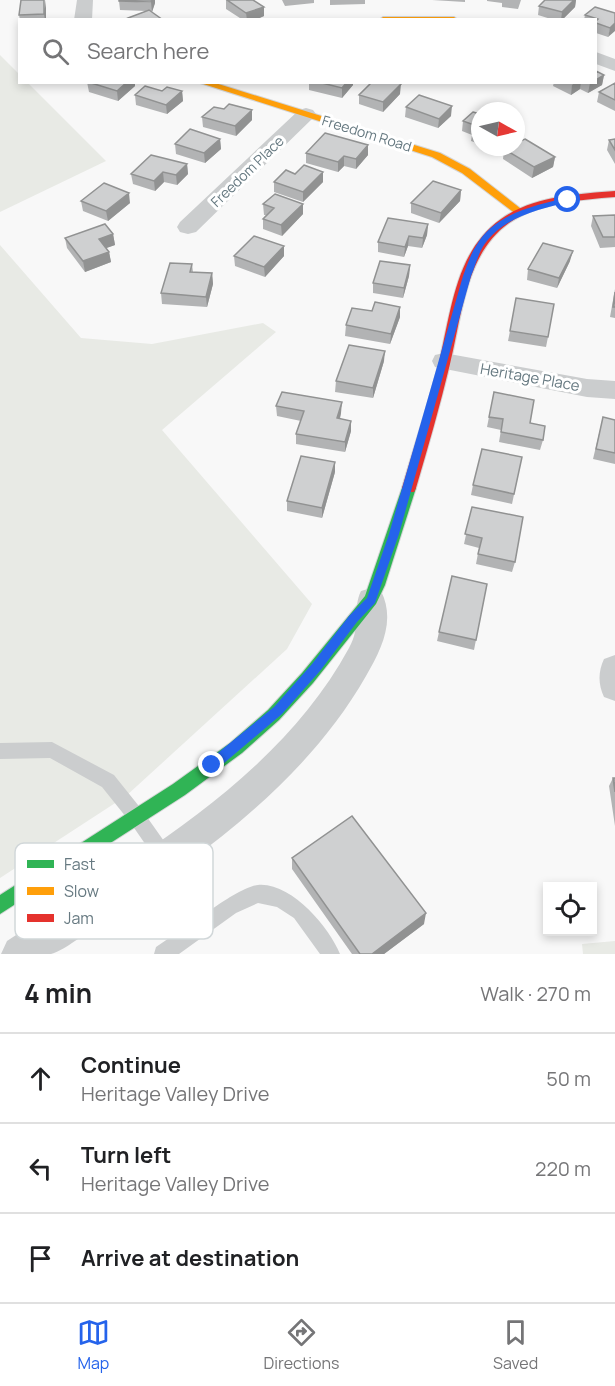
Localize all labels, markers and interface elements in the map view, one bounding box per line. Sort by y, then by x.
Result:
search box [18,18,597,84]
icon: search [39,35,72,68]
text: Search here [87,36,209,66]
north arrow [471,102,525,156]
street label: Freedom Road [320,110,414,156]
street label: Freedom Place [206,131,288,211]
route start [554,186,580,212]
street label: Heritage Place [479,358,582,396]
route end [198,751,224,777]
legend [15,843,213,939]
text: Fast [64,853,95,875]
text: Slow [64,880,99,902]
map controls [543,882,597,936]
button: locate [543,882,597,936]
text: Jam [64,907,94,929]
text: 4 min [24,975,92,1011]
text: Walk · 270 m [480,980,591,1007]
text: Continue [81,1050,181,1080]
icon: ahead [24,1062,57,1095]
text: 50 m [546,1065,591,1092]
text: Heritage Valley Drive [81,1080,269,1107]
text: Turn left [81,1140,171,1170]
icon: left [24,1152,57,1185]
text: 220 m [535,1155,591,1182]
text: Heritage Valley Drive [81,1170,269,1197]
icon: arrive [24,1242,57,1275]
text: Arrive at destination [81,1243,299,1273]
tab: Map [77,1316,110,1374]
tab: Directions [264,1316,339,1374]
tab: Saved [493,1316,538,1374]

